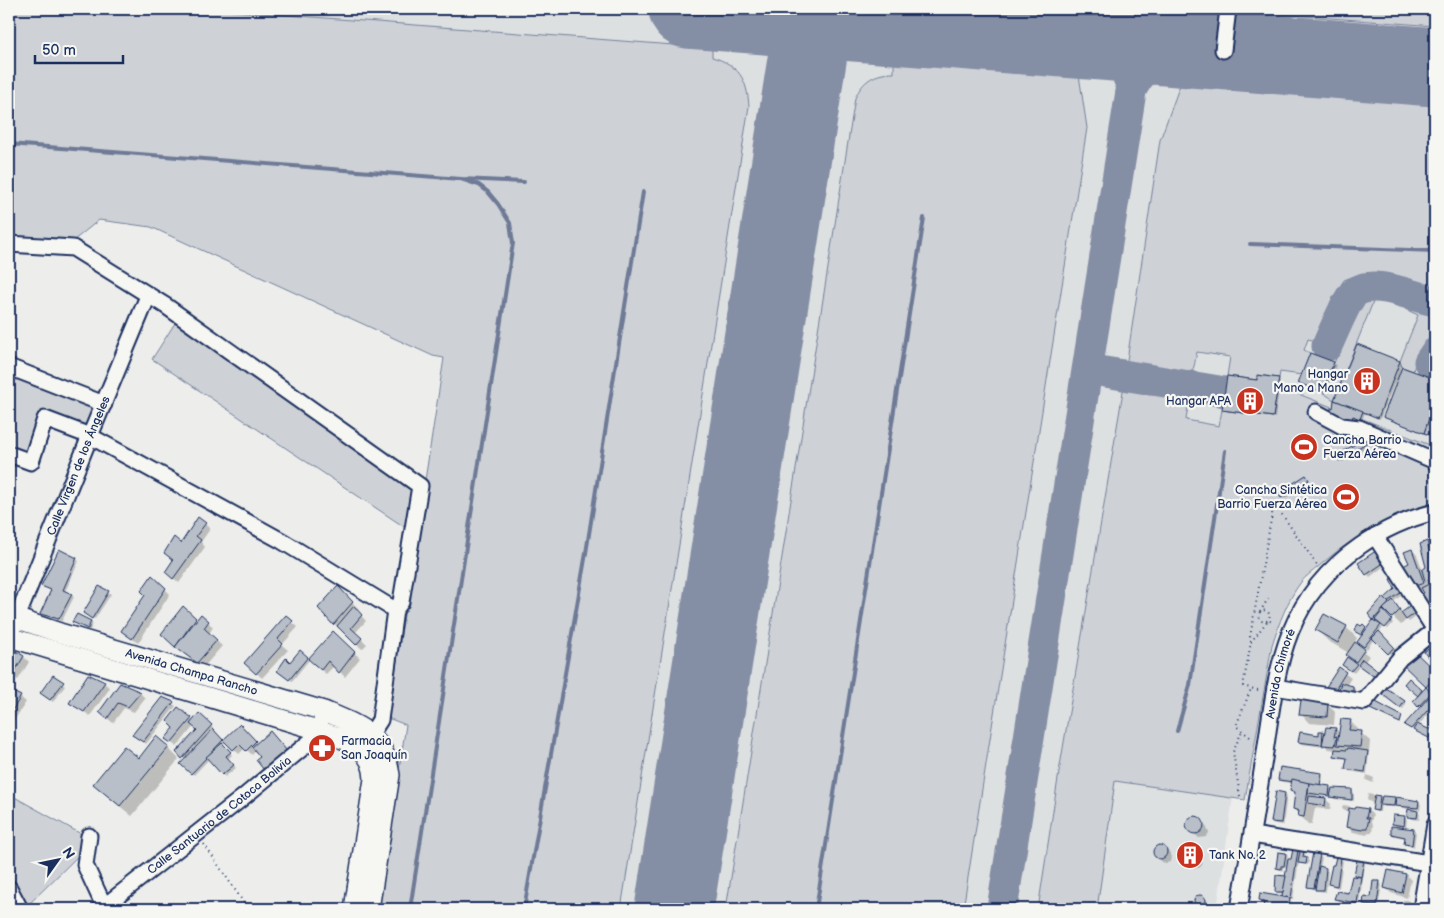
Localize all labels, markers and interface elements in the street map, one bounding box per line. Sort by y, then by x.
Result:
scale bar [35,32,122,64]
text: 50 m [42,41,76,60]
building icon: Hangar Mano a Mano [1352,366,1382,396]
place label: Hangar Mano a Mano [1273,367,1349,396]
building icon: Hangar APA [1235,386,1265,416]
street label: Calle Virgen de los Ángeles [43,394,113,537]
place label: Hangar APA [1166,394,1232,409]
sports icon: Cancha Barrio Fuerza Aérea [1289,432,1319,462]
place label: Cancha Barrio Fuerza Aérea [1323,433,1402,462]
sports icon: Cancha Sintética Barrio Fuerza Aérea [1331,482,1361,512]
place label: Cancha Sintética Barrio Fuerza Aérea [1217,483,1327,512]
street label: Avenida Chimoré [1262,626,1299,720]
street label: Avenida Champa Rancho [124,645,260,699]
pharmacy icon: Farmacia San Joaquín [307,733,337,763]
place label: Farmacia San Joaquín [341,734,408,763]
street label: Calle Santuario de Cotoca Bolivia [144,753,295,877]
north arrow [32,836,82,886]
building icon: Tank No. 2 [1175,840,1205,870]
text: N [58,844,78,862]
place label: Tank No. 2 [1209,848,1266,863]

